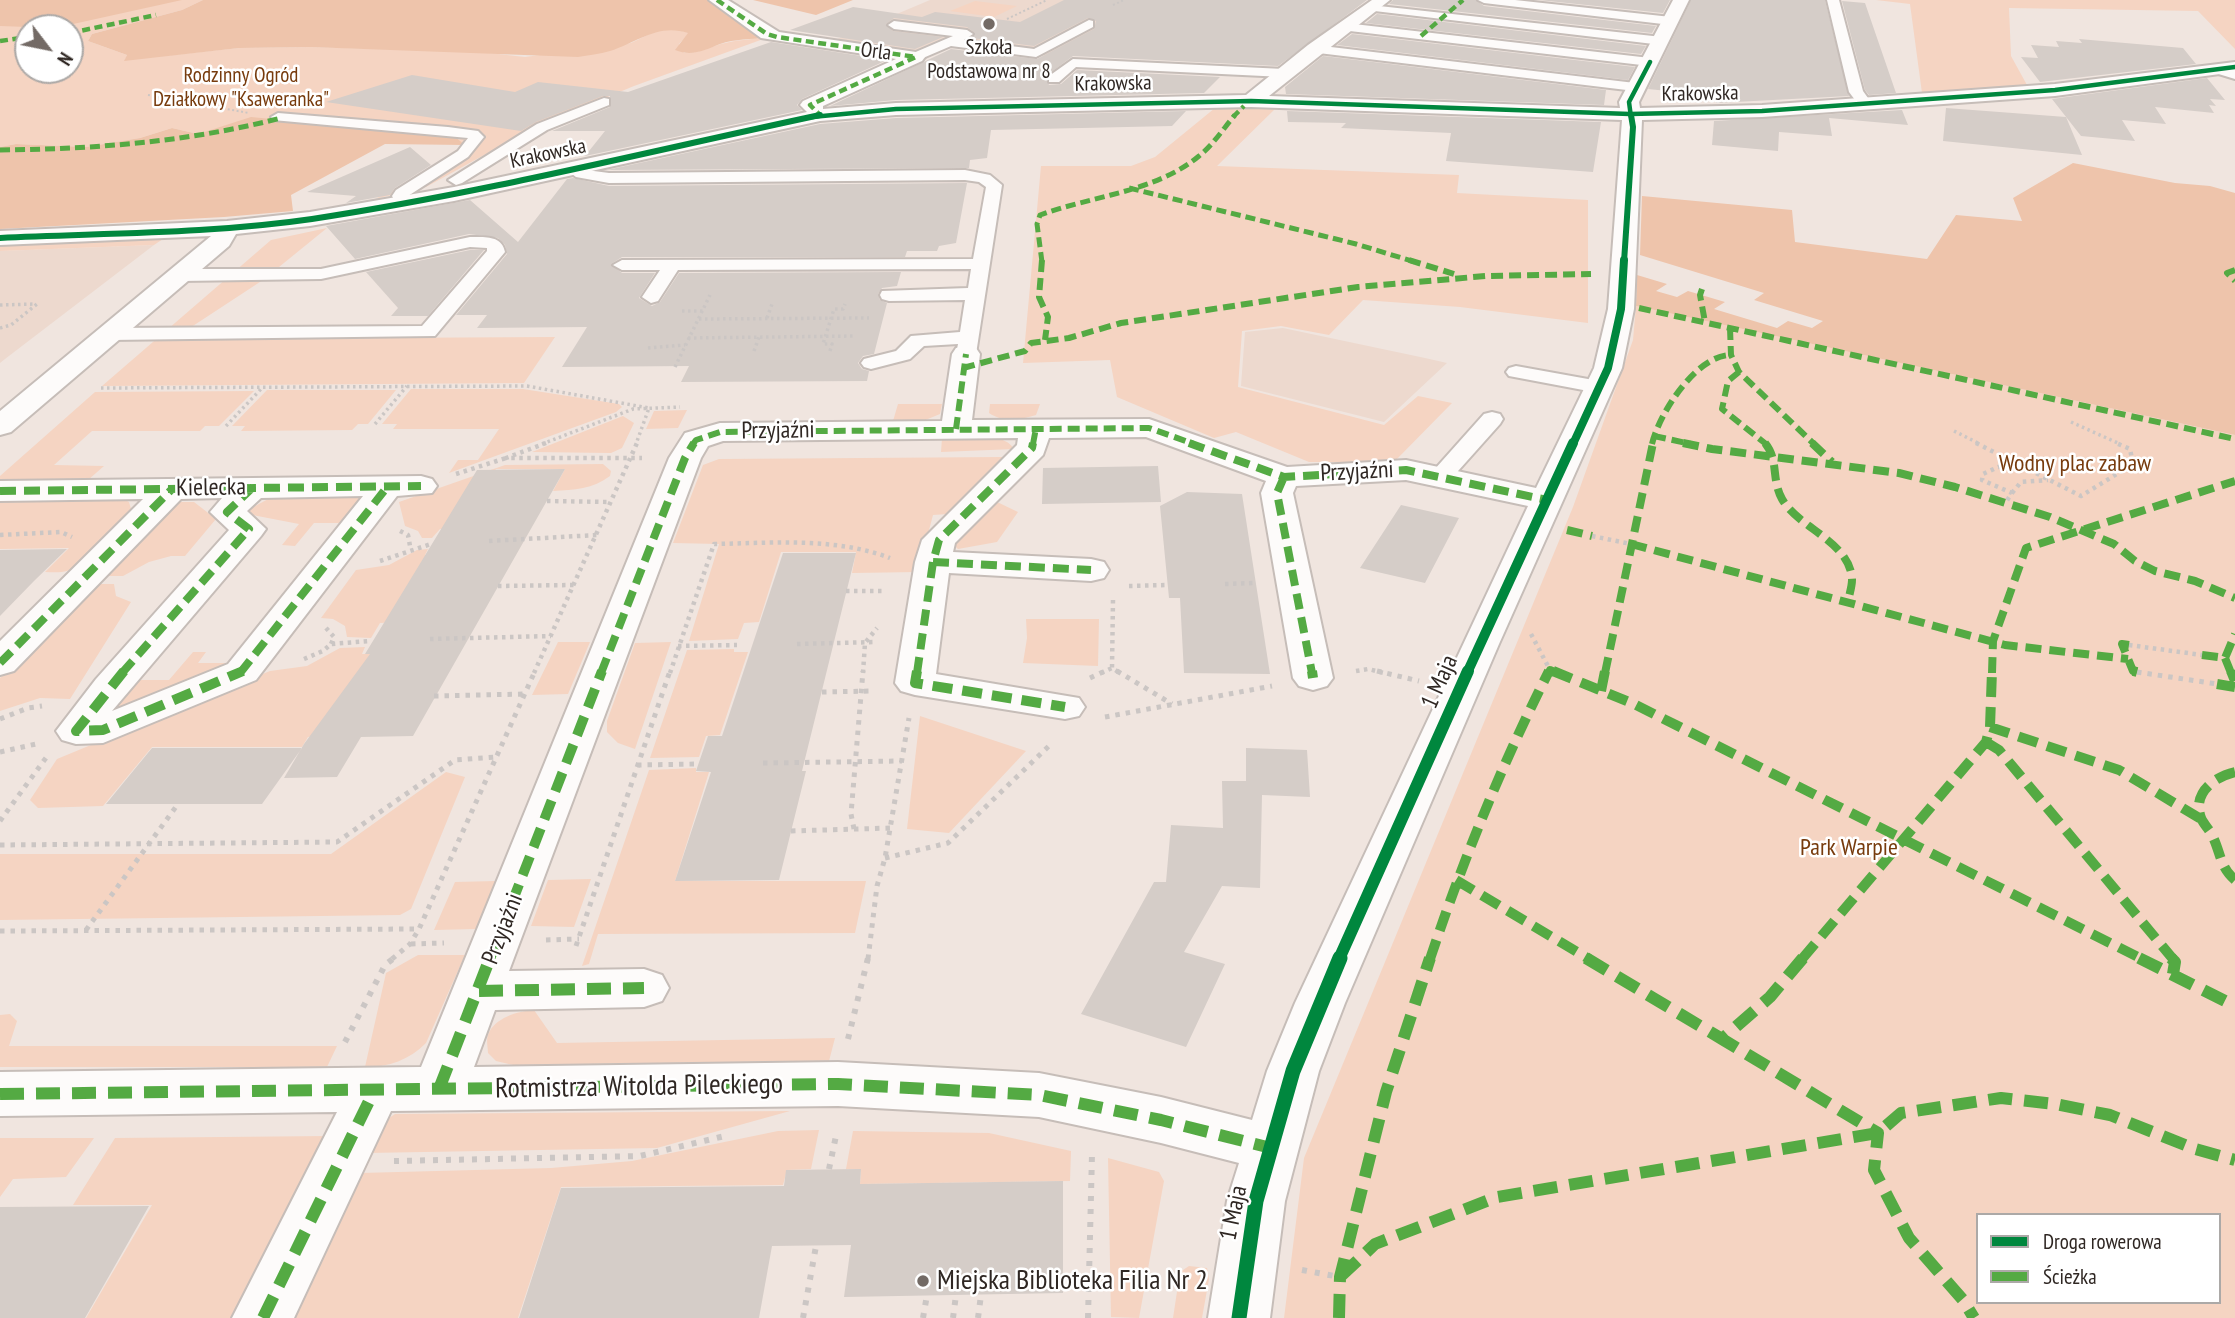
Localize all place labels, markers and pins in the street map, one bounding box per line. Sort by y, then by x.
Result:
marker: Szkoła Podstawowa nr 8 [981,16,997,32]
place label: Szkoła Podstawowa nr 8 [927,35,1051,85]
place label: Miejska Biblioteka Filia Nr 2 [937,1264,1208,1298]
marker: Miejska Biblioteka Filia Nr 2 [915,1273,931,1289]

